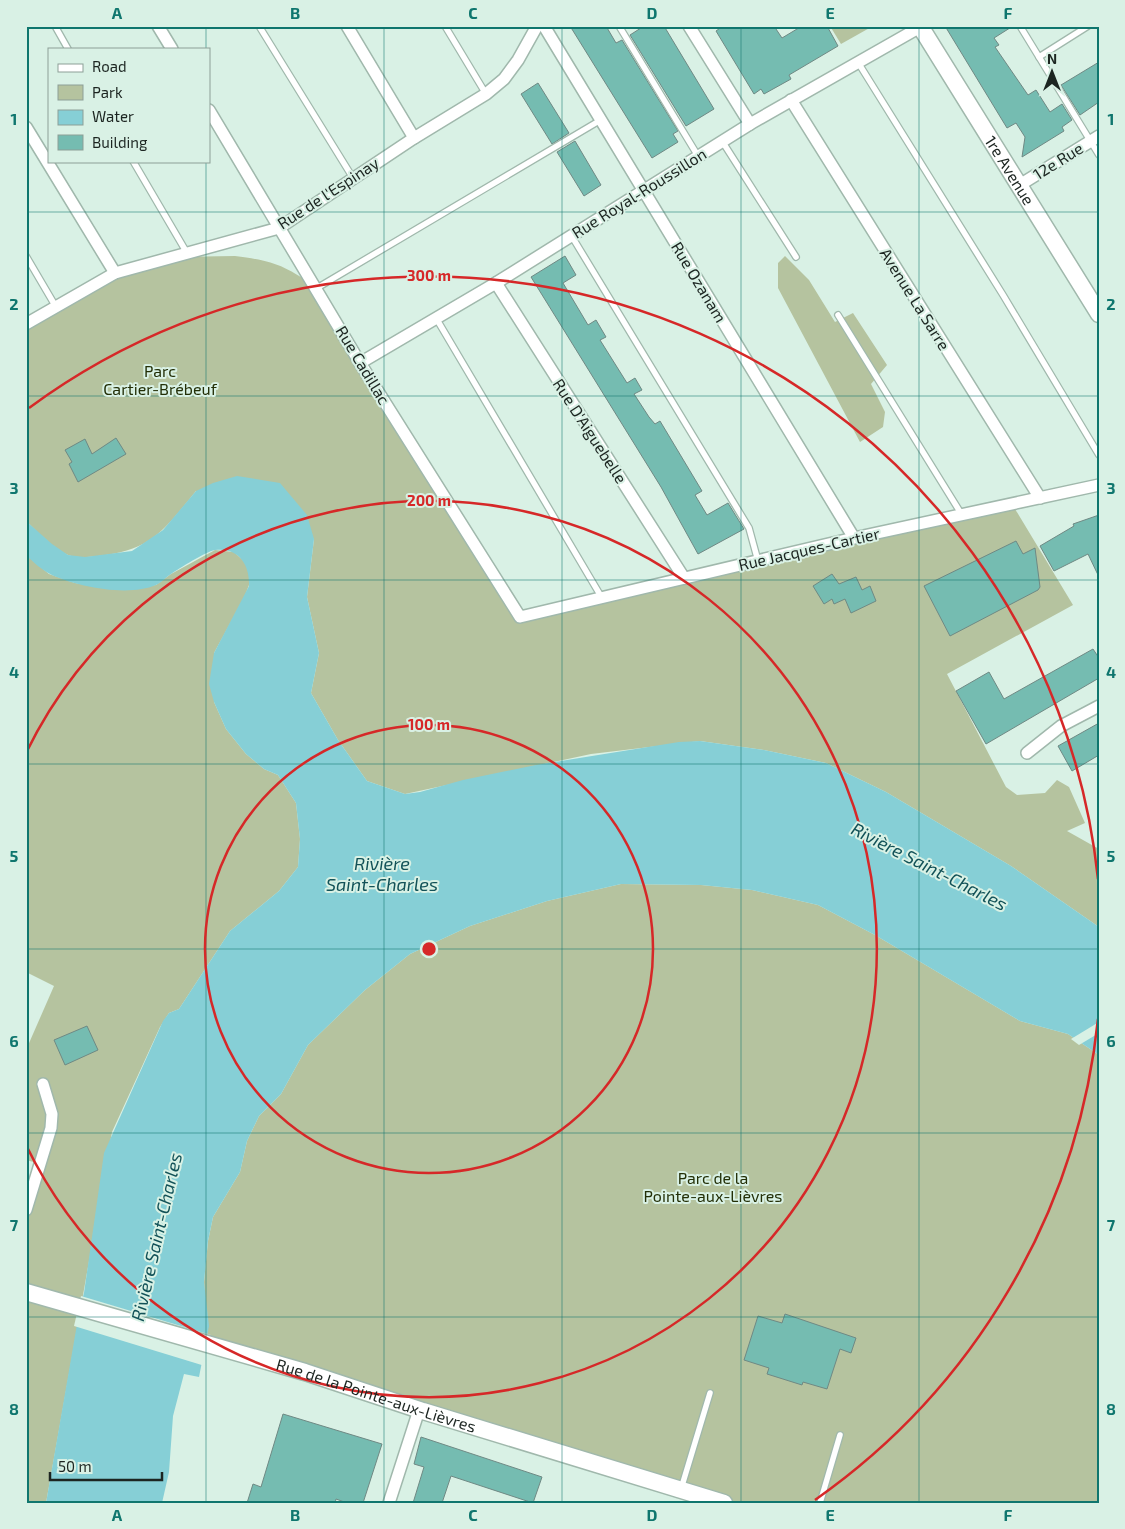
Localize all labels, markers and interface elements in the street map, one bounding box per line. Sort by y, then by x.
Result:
text: A [112,3,123,22]
text: B [290,3,300,22]
text: C [468,3,478,22]
text: D [647,3,658,22]
text: E [825,3,835,22]
text: F [1004,3,1013,22]
legend [48,48,210,162]
north arrow [1028,48,1078,98]
text: N [1047,50,1057,67]
text: Road [92,57,127,75]
text: Park [92,83,123,101]
text: Water [92,107,134,125]
text: 1 [11,109,17,128]
text: 1 [1108,109,1114,128]
street label: 1re Avenue [982,132,1039,208]
text: Building [92,133,148,151]
street label: 12e Rue [1029,138,1086,183]
street label: Rue Royal-Roussillon [568,143,709,242]
street label: Rue de l'Espinay [273,152,382,232]
street label: Rue Ozanam [668,238,731,326]
street label: Avenue La Sarre [876,244,954,353]
text: 300 m [407,266,451,284]
text: 2 [9,294,19,313]
text: 2 [1106,294,1116,313]
street label: Rue Cadillac [333,322,394,408]
park label: Parc Cartier-Brébeuf [103,361,218,398]
street label: Rue D'Aiguebelle [550,375,631,487]
text: 3 [9,478,19,497]
text: 3 [1106,478,1116,497]
text: 200 m [407,491,451,509]
street label: Rue Jacques-Cartier [736,523,882,574]
text: 4 [9,662,19,681]
text: 4 [1106,662,1116,681]
text: 100 m [408,715,450,733]
water label: Rivière Saint-Charles [848,817,1011,915]
text: 5 [10,846,19,865]
text: 5 [1107,846,1116,865]
water label: Rivière Saint-Charles [326,852,438,895]
centre of rings [420,940,438,958]
text: 6 [9,1031,19,1050]
text: 6 [1106,1031,1116,1050]
water label: Rivière Saint-Charles [126,1150,186,1323]
park label: Parc de la Pointe-aux-Lièvres [644,1168,782,1205]
text: 7 [10,1215,19,1234]
text: 7 [1107,1215,1116,1234]
street label: Rue de la Pointe-aux-Lièvres [274,1354,478,1436]
text: 8 [9,1399,19,1418]
text: 8 [1106,1399,1116,1418]
scale bar [50,1449,162,1481]
text: 50 m [58,1457,92,1475]
text: A [112,1505,123,1524]
text: B [290,1505,300,1524]
text: C [468,1505,478,1524]
text: D [647,1505,658,1524]
text: E [825,1505,835,1524]
text: F [1004,1505,1013,1524]

